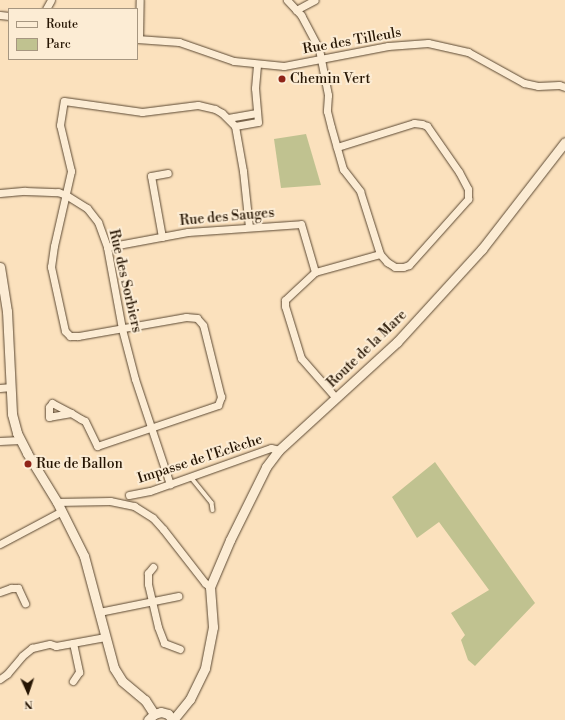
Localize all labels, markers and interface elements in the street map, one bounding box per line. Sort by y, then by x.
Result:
legend [8,8,138,60]
text: Route [46,17,78,32]
street label: Rue des Tilleuls [301,24,403,58]
text: Parc [46,37,71,52]
place label: Chemin Vert [290,71,370,87]
marker: Chemin Vert [277,74,287,84]
street label: Rue des Sauges [179,204,275,230]
street label: Rue des Sorbiers [105,228,145,334]
street label: Route de la Mare [324,307,410,391]
street label: Impasse de l'Eclèche [135,431,265,487]
place label: Rue de Ballon [36,456,123,472]
marker: Rue de Ballon [23,459,33,469]
north arrow [8,672,48,712]
text: N [24,697,33,711]

